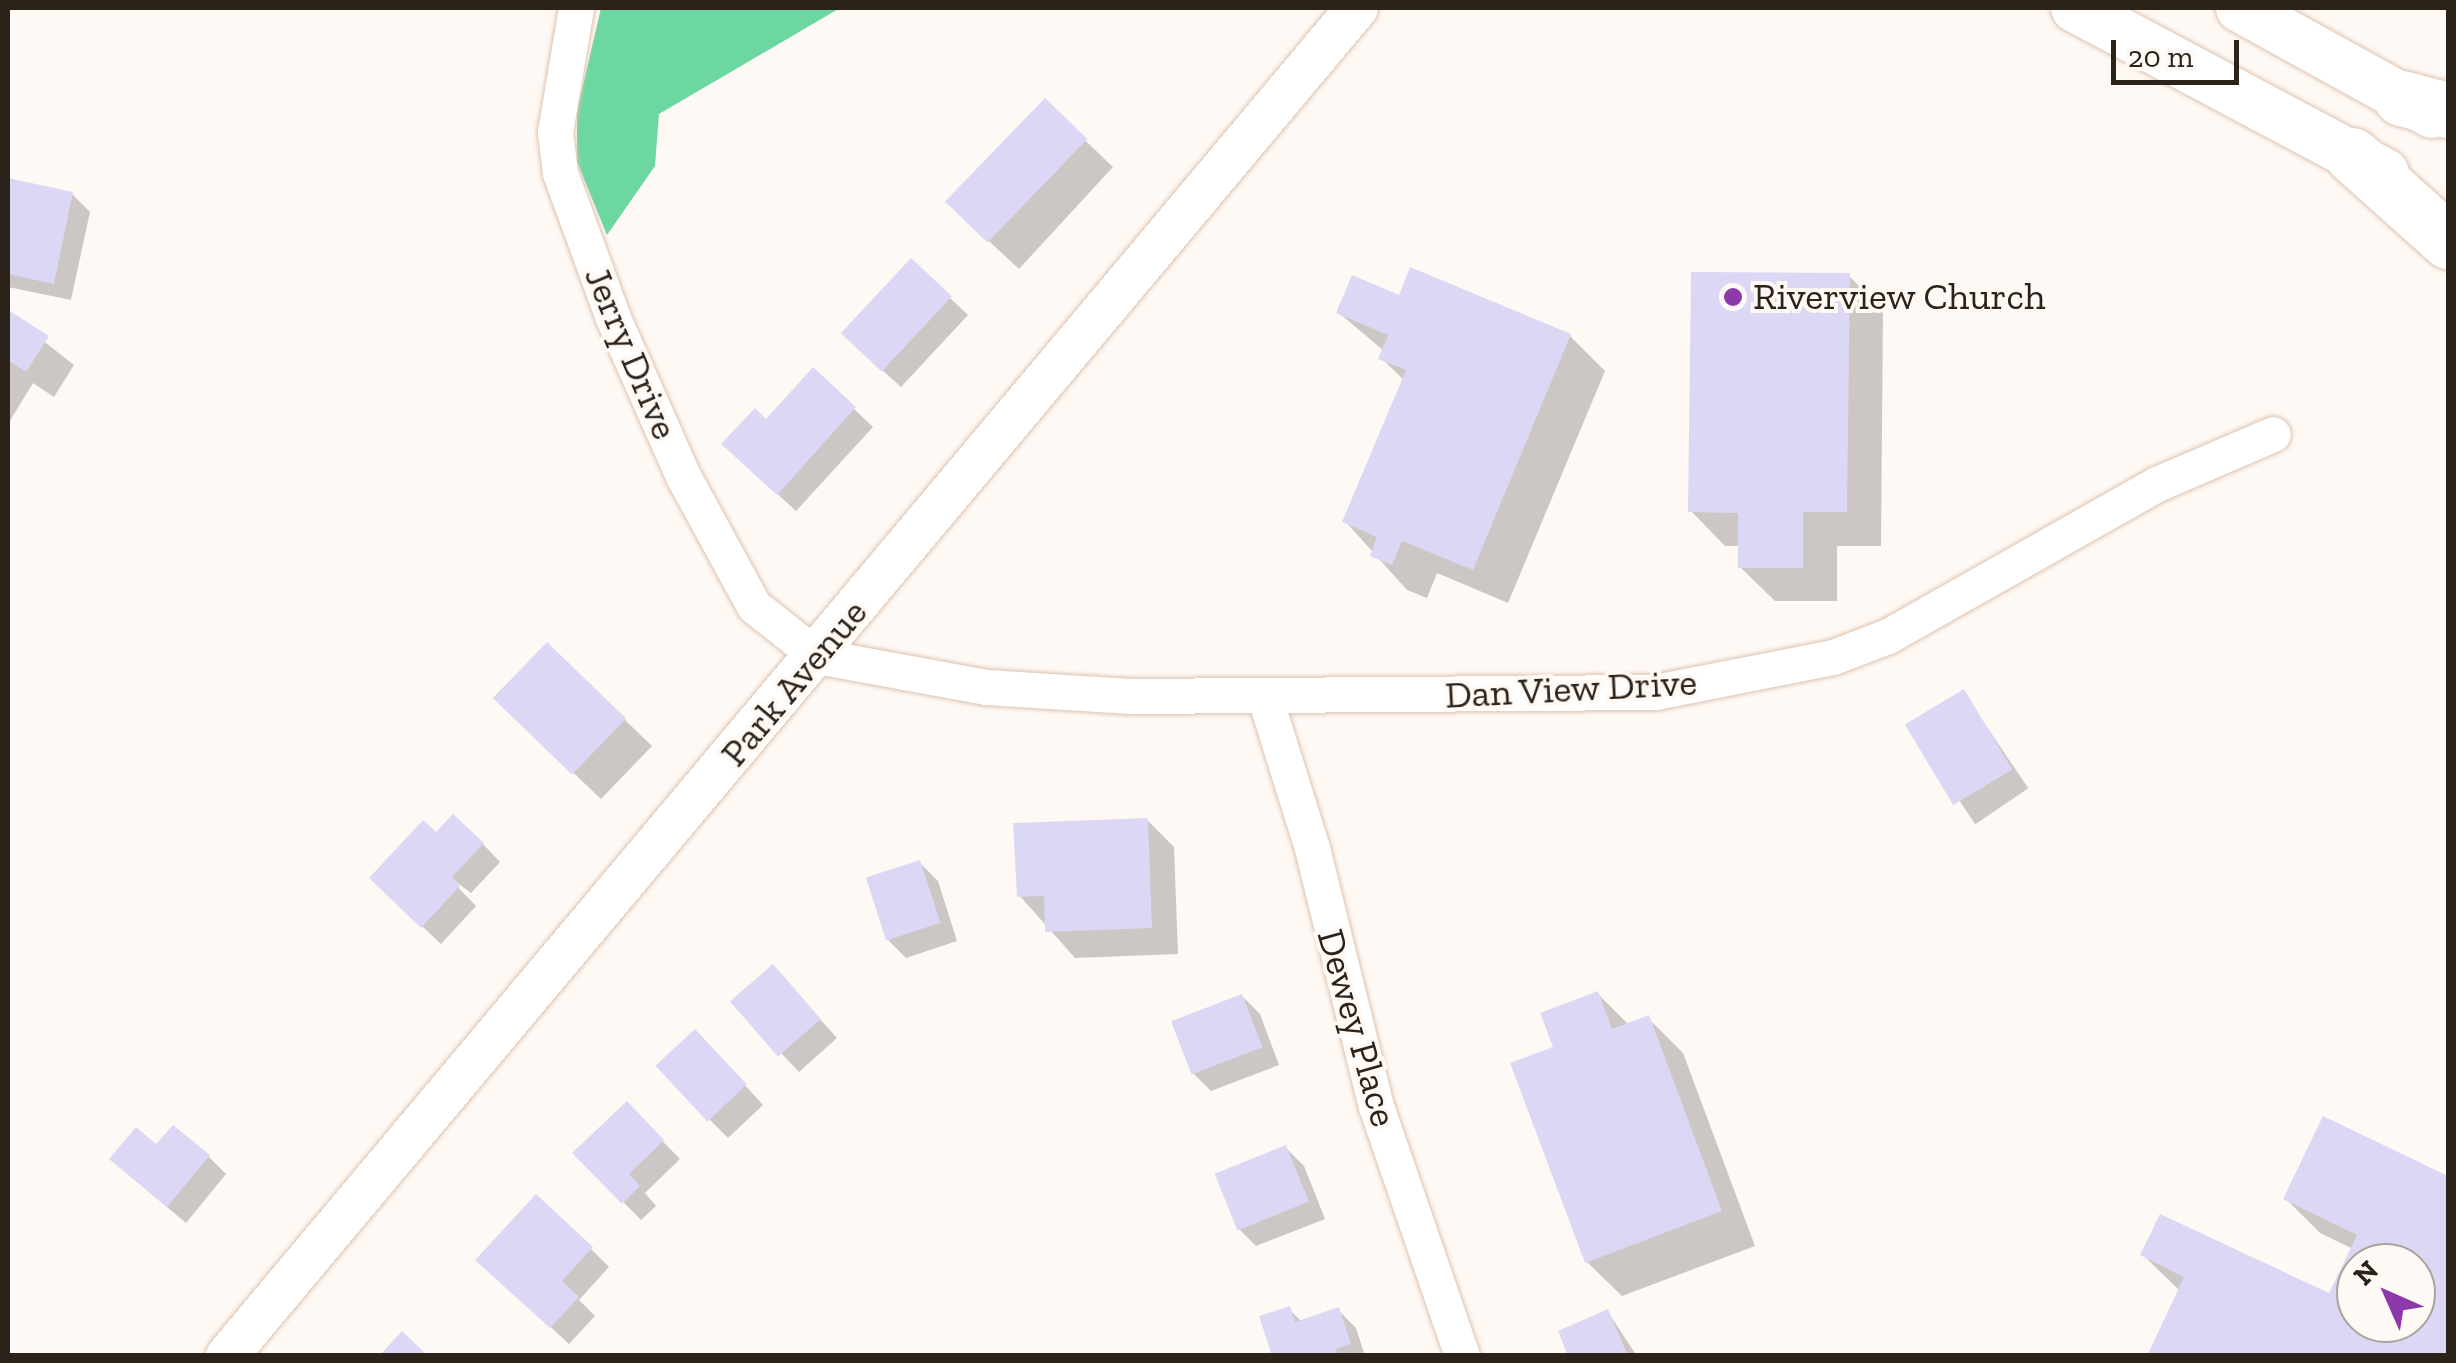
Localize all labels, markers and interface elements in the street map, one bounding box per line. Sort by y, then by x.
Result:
scale bar [2116,20,2244,82]
text: 20 m [2128,39,2193,75]
street label: Jerry Drive [574,260,688,446]
place label: Riverview Church [1753,274,2046,320]
marker: Riverview Church [1722,286,1744,308]
street label: Park Avenue [711,590,877,776]
street label: Dan View Drive [1443,660,1699,718]
street label: Dewey Place [1307,924,1407,1132]
north arrow [2336,1243,2436,1343]
text: N [2347,1254,2385,1292]

